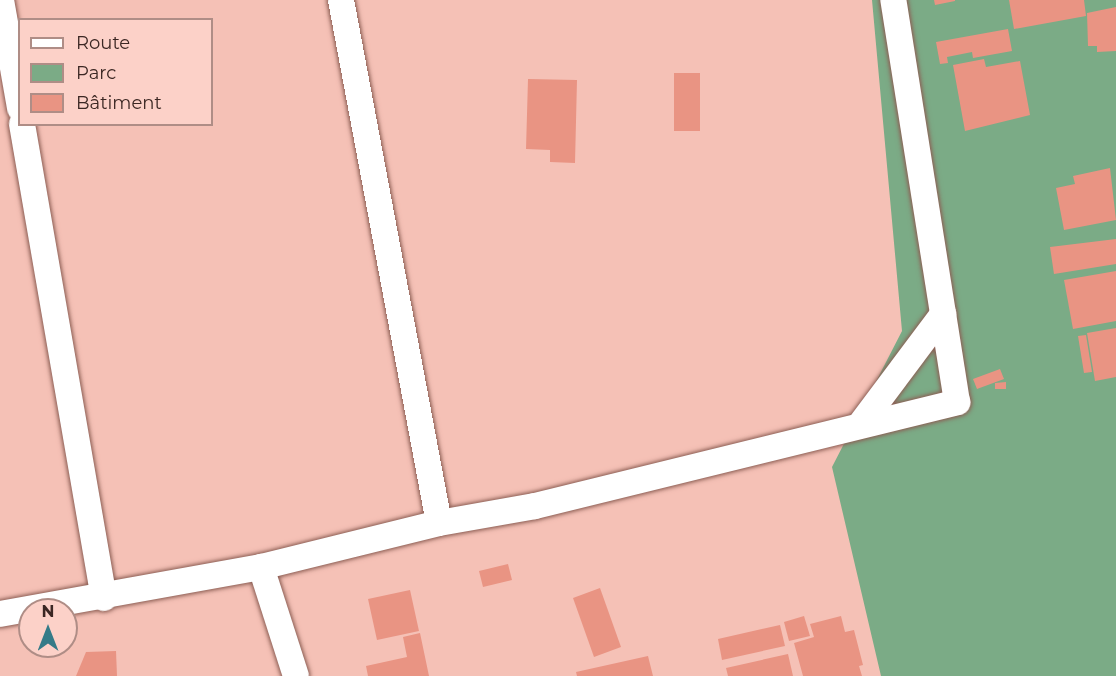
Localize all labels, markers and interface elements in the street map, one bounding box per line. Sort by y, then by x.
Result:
legend [18,18,213,126]
text: Route [76,32,130,54]
text: Parc [76,62,116,84]
text: Bâtiment [76,92,162,114]
north arrow [18,598,78,658]
text: N [42,602,54,621]

